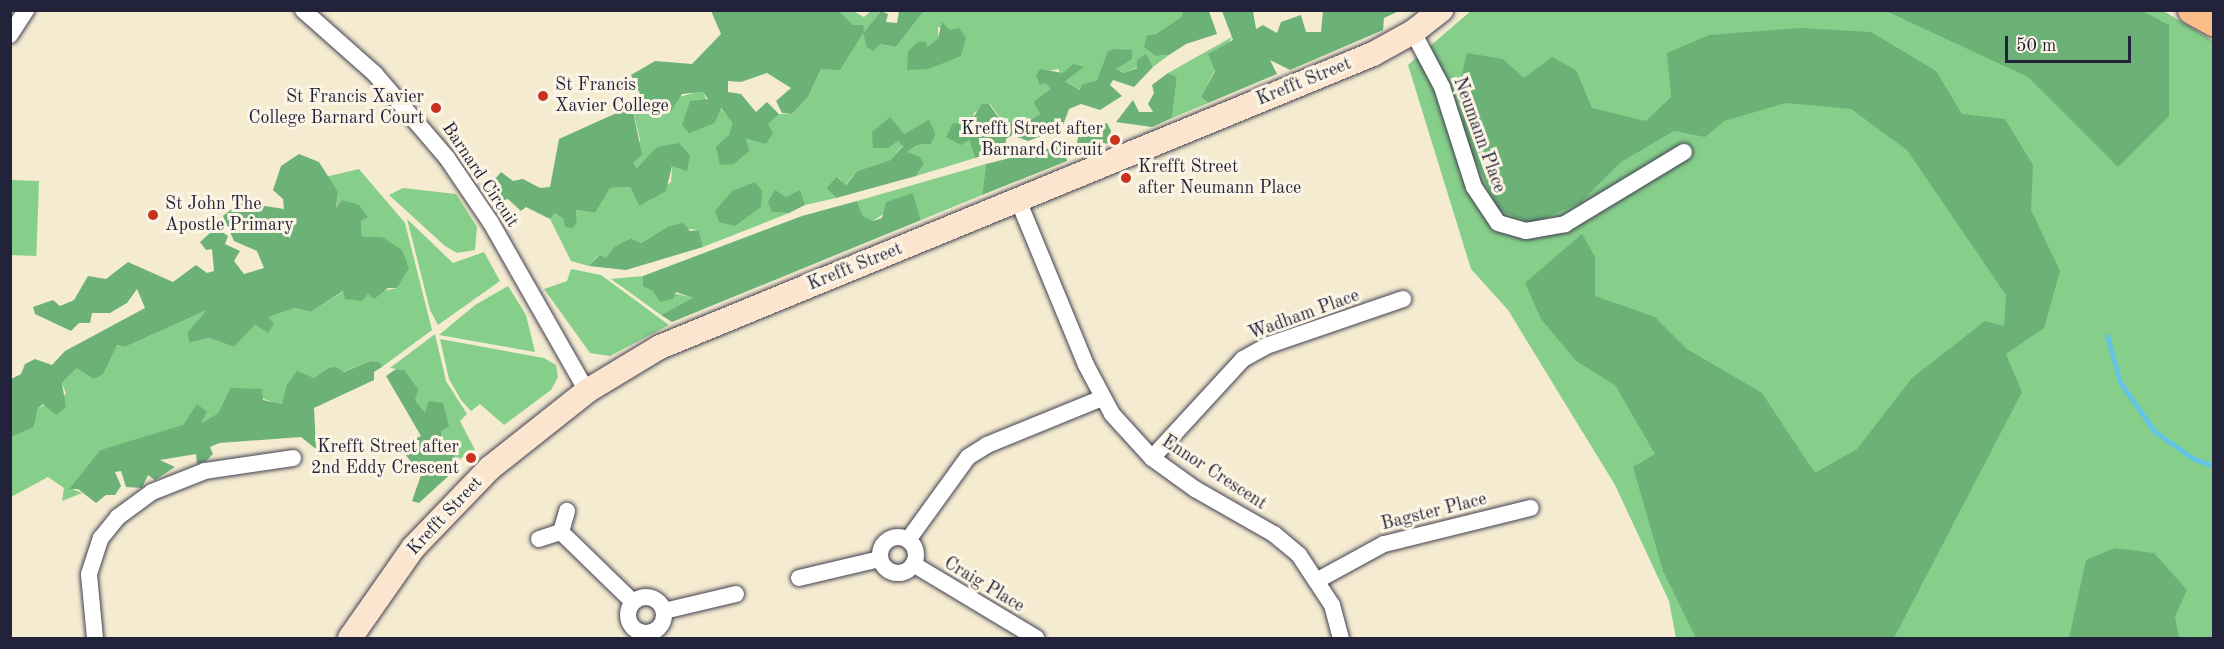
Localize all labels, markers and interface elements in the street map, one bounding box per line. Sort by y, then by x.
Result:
scale bar [2008,24,2134,62]
text: 50 m [2016,37,2056,55]
street label: Krefft Street [1254,53,1354,111]
street label: Neumann Place [1448,74,1510,196]
place label: St Francis Xavier College [555,75,669,118]
place label: St Francis Xavier College Barnard Court [249,87,424,130]
marker: St Francis Xavier College [536,89,550,103]
marker: St Francis Xavier College Barnard Court [429,101,443,115]
street label: Barnard Circuit [437,118,523,232]
place label: Krefft Street after Barnard Circuit [961,119,1103,162]
marker: Krefft Street after Barnard Circuit [1108,133,1122,147]
place label: Krefft Street after Neumann Place [1138,157,1301,200]
marker: Krefft Street after Neumann Place [1119,171,1133,185]
place label: St John The Apostle Primary [165,194,294,236]
marker: St John The Apostle Primary [146,208,160,222]
street label: Krefft Street [805,238,905,296]
street label: Wadham Place [1246,285,1362,345]
street label: Ennor Crescent [1157,431,1271,515]
place label: Krefft Street after 2nd Eddy Crescent [311,437,459,480]
marker: Krefft Street after 2nd Eddy Crescent [464,451,478,465]
street label: Krefft Street [403,472,487,560]
street label: Bagster Place [1379,488,1489,536]
street label: Craig Place [940,553,1028,617]

